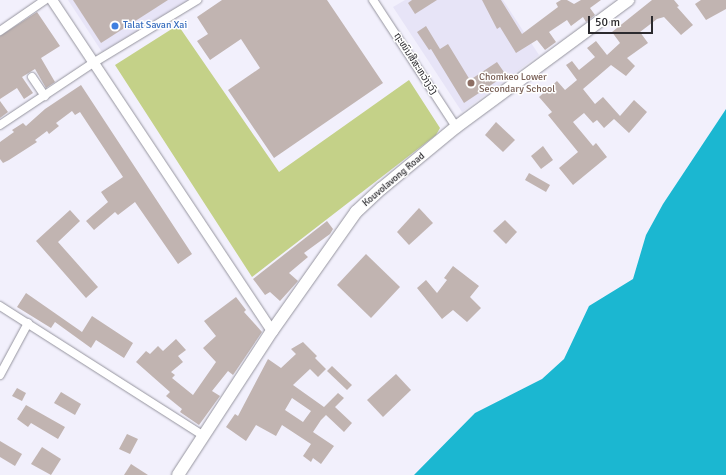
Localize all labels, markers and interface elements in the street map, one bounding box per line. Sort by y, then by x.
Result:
scale bar [590,8,655,34]
text: 50 m [595,15,620,30]
place label: Talat Savan Xai [123,20,187,32]
marker: Talat Savan Xai [110,21,120,31]
street label: ຖະໜົນສີສະຫວ່າງວົງ [391,31,439,97]
place label: Chomkeo Lower Secondary School [479,71,555,94]
marker: Chomkeo Lower Secondary School [466,78,476,88]
street label: Kouvolavong Road [360,150,428,210]

